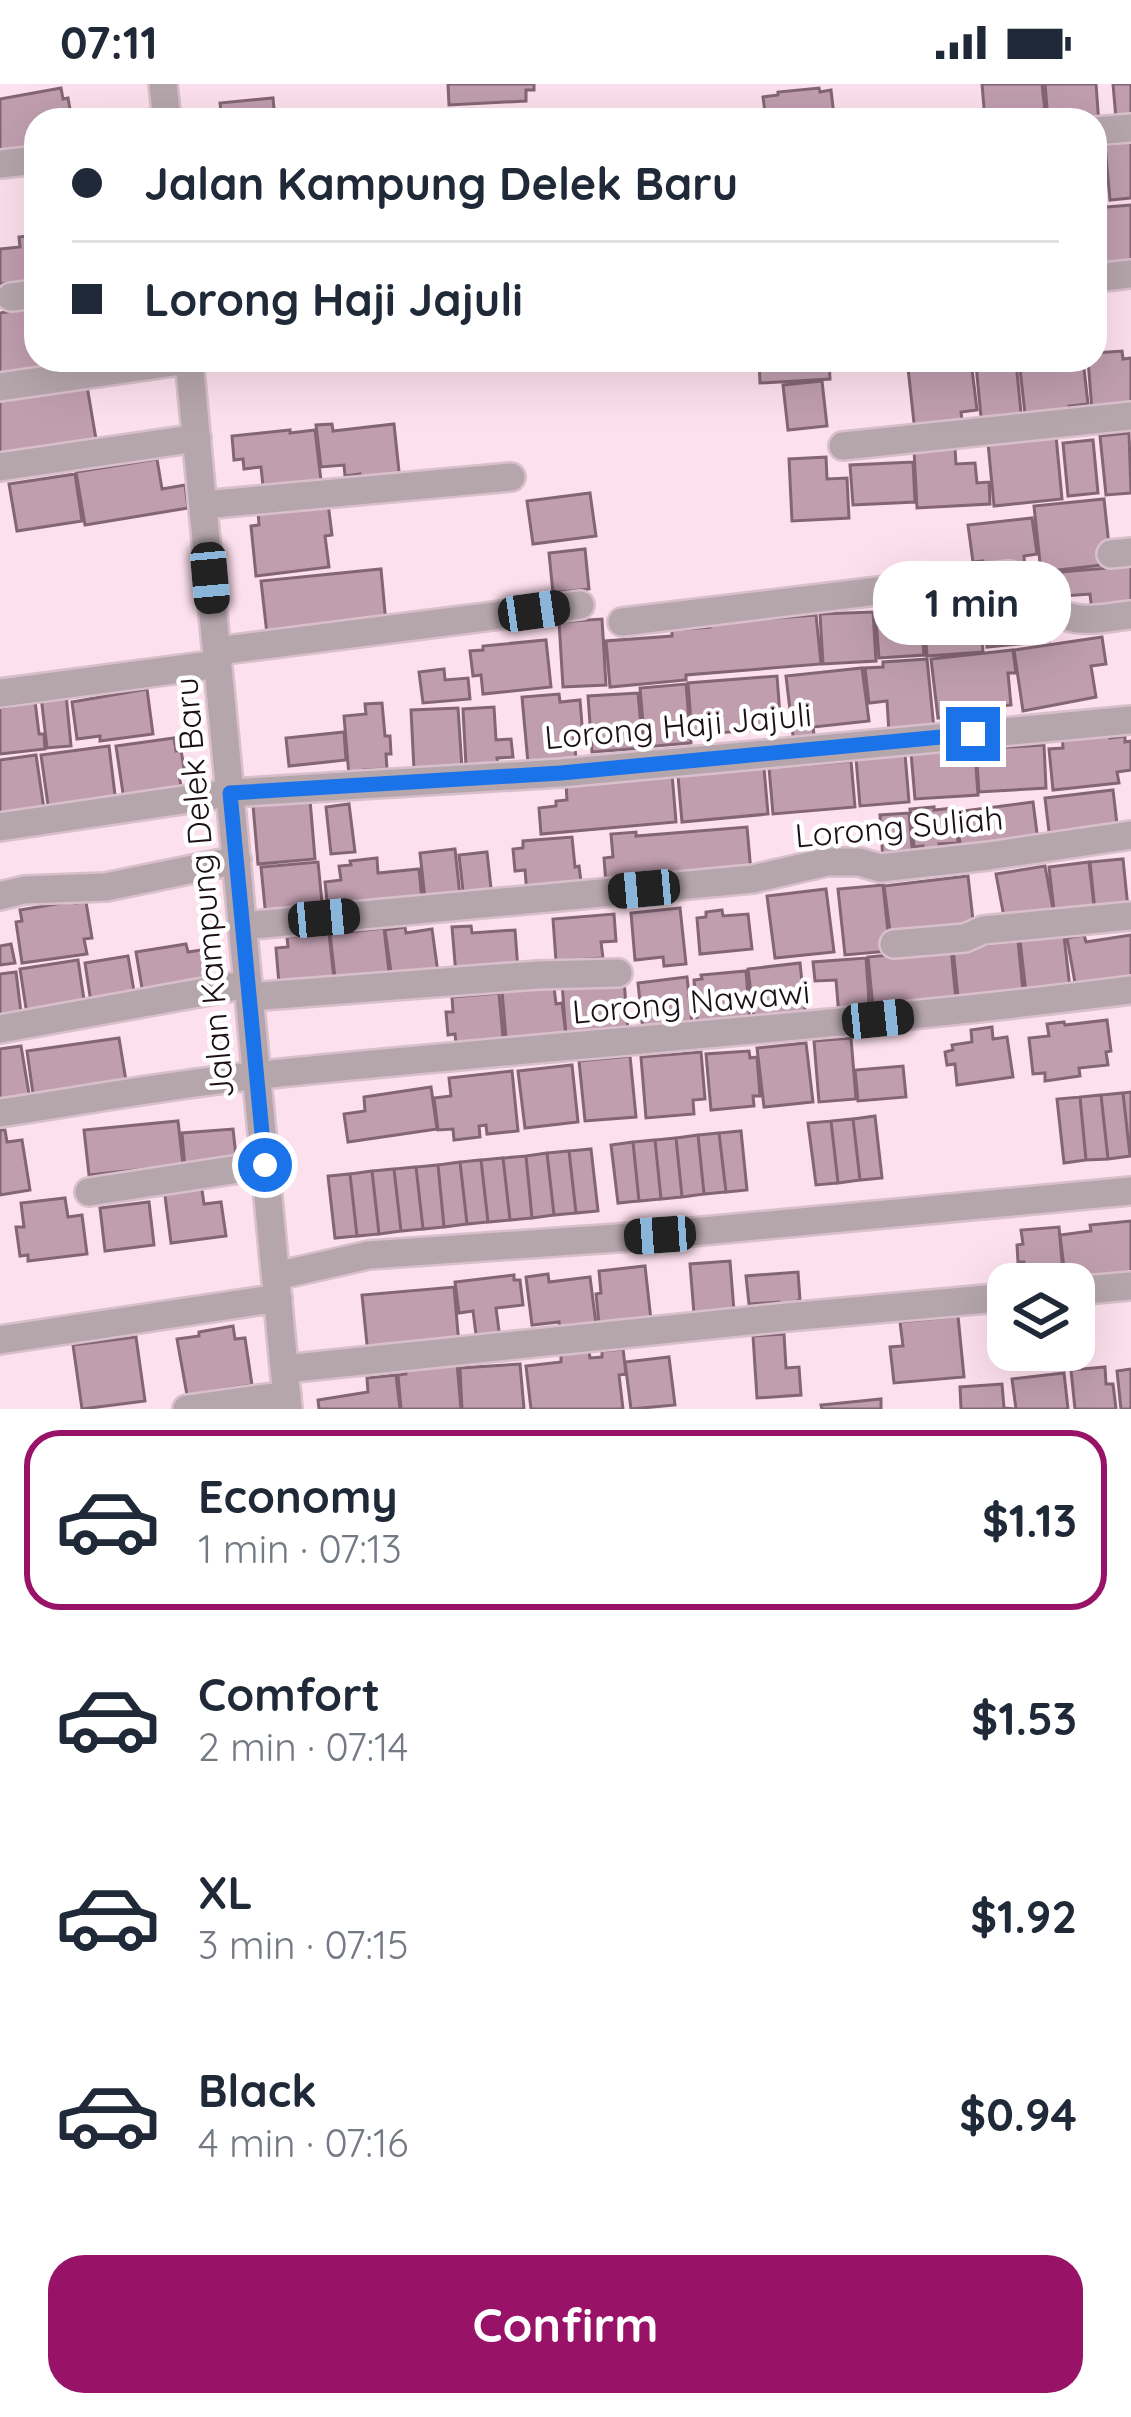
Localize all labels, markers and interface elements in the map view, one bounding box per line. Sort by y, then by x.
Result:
text: 07:11 [60,14,158,70]
text: Jalan Kampung Delek Baru [144,155,738,211]
text: Lorong Haji Jajuli [144,271,523,327]
car [189,541,231,615]
callout: 1 min [874,560,1072,644]
text: 1 min [925,578,1019,627]
car [496,588,572,634]
street label: Jalan Kampung Delek Baru [164,676,242,1100]
street label: Lorong Haji Jajuli [543,693,813,757]
route end [946,707,1000,761]
street label: Lorong Suliah [793,796,1005,856]
car [607,868,681,910]
car [287,897,361,939]
street label: Lorong Nawawi [570,970,812,1032]
car [840,997,916,1041]
route start [238,1138,292,1192]
car [623,1215,697,1255]
map controls [987,1263,1095,1371]
button: layers [987,1263,1095,1371]
icon: car [54,1466,162,1574]
text: Economy [198,1468,398,1524]
text: $1.13 [982,1492,1077,1548]
text: 1 min · 07:13 [198,1524,402,1573]
icon: car [54,1664,162,1772]
text: Comfort [198,1666,380,1722]
text: $1.53 [971,1690,1077,1746]
text: 2 min · 07:14 [198,1722,408,1771]
icon: car [54,1862,162,1970]
text: XL [198,1864,253,1920]
text: $1.92 [970,1888,1077,1944]
text: 3 min · 07:15 [198,1920,408,1969]
icon: car [54,2060,162,2168]
text: Black [198,2062,317,2118]
text: $0.94 [959,2086,1077,2142]
text: 4 min · 07:16 [198,2118,408,2167]
button: Confirm [48,2255,1083,2393]

